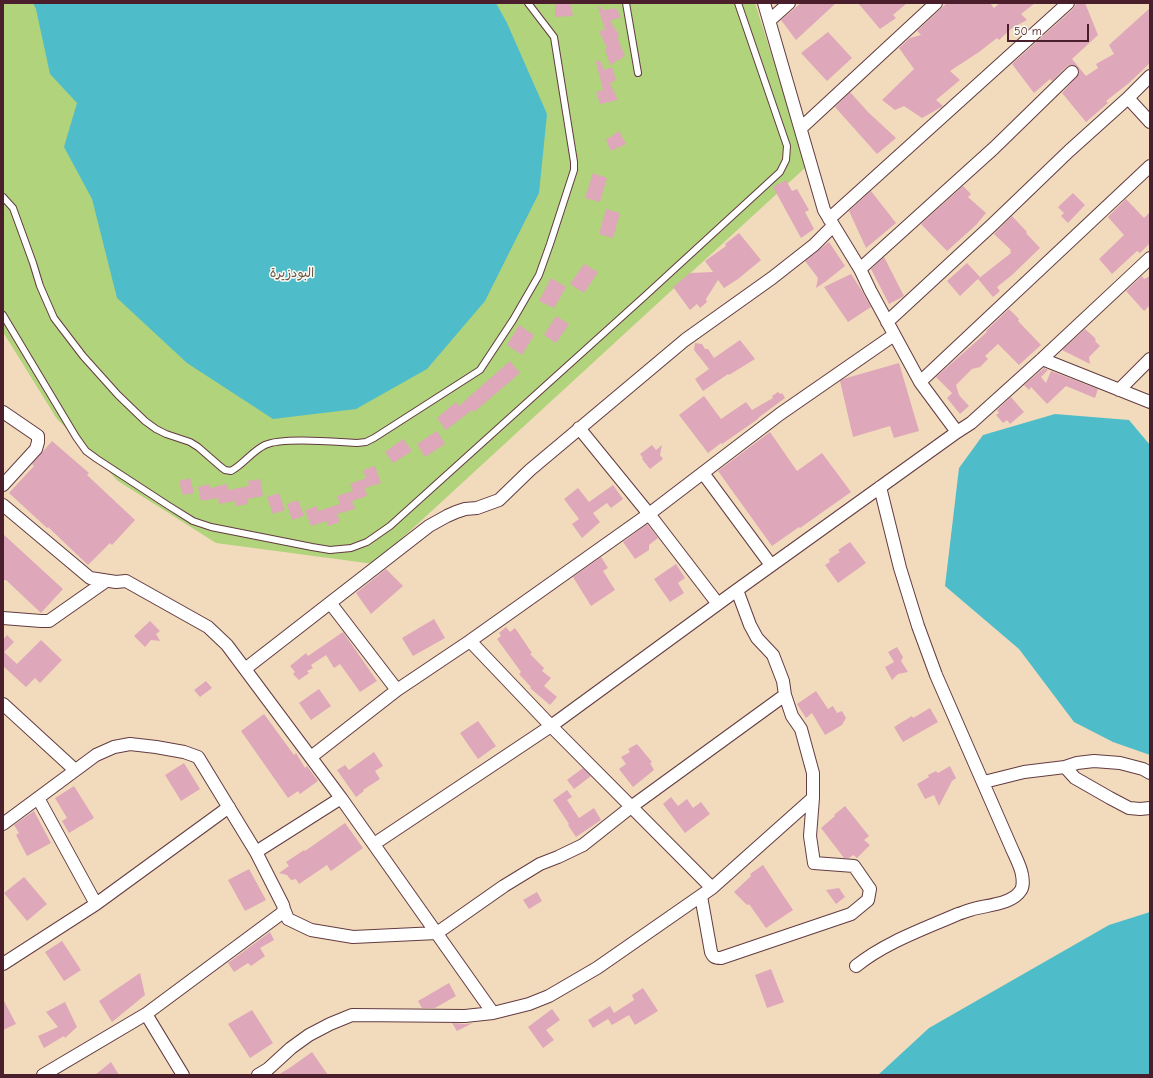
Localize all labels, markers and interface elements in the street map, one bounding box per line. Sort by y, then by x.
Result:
scale bar [1009,16,1091,42]
text: 50 m [1014,24,1042,38]
park label: البودزيرة [270,265,314,281]

